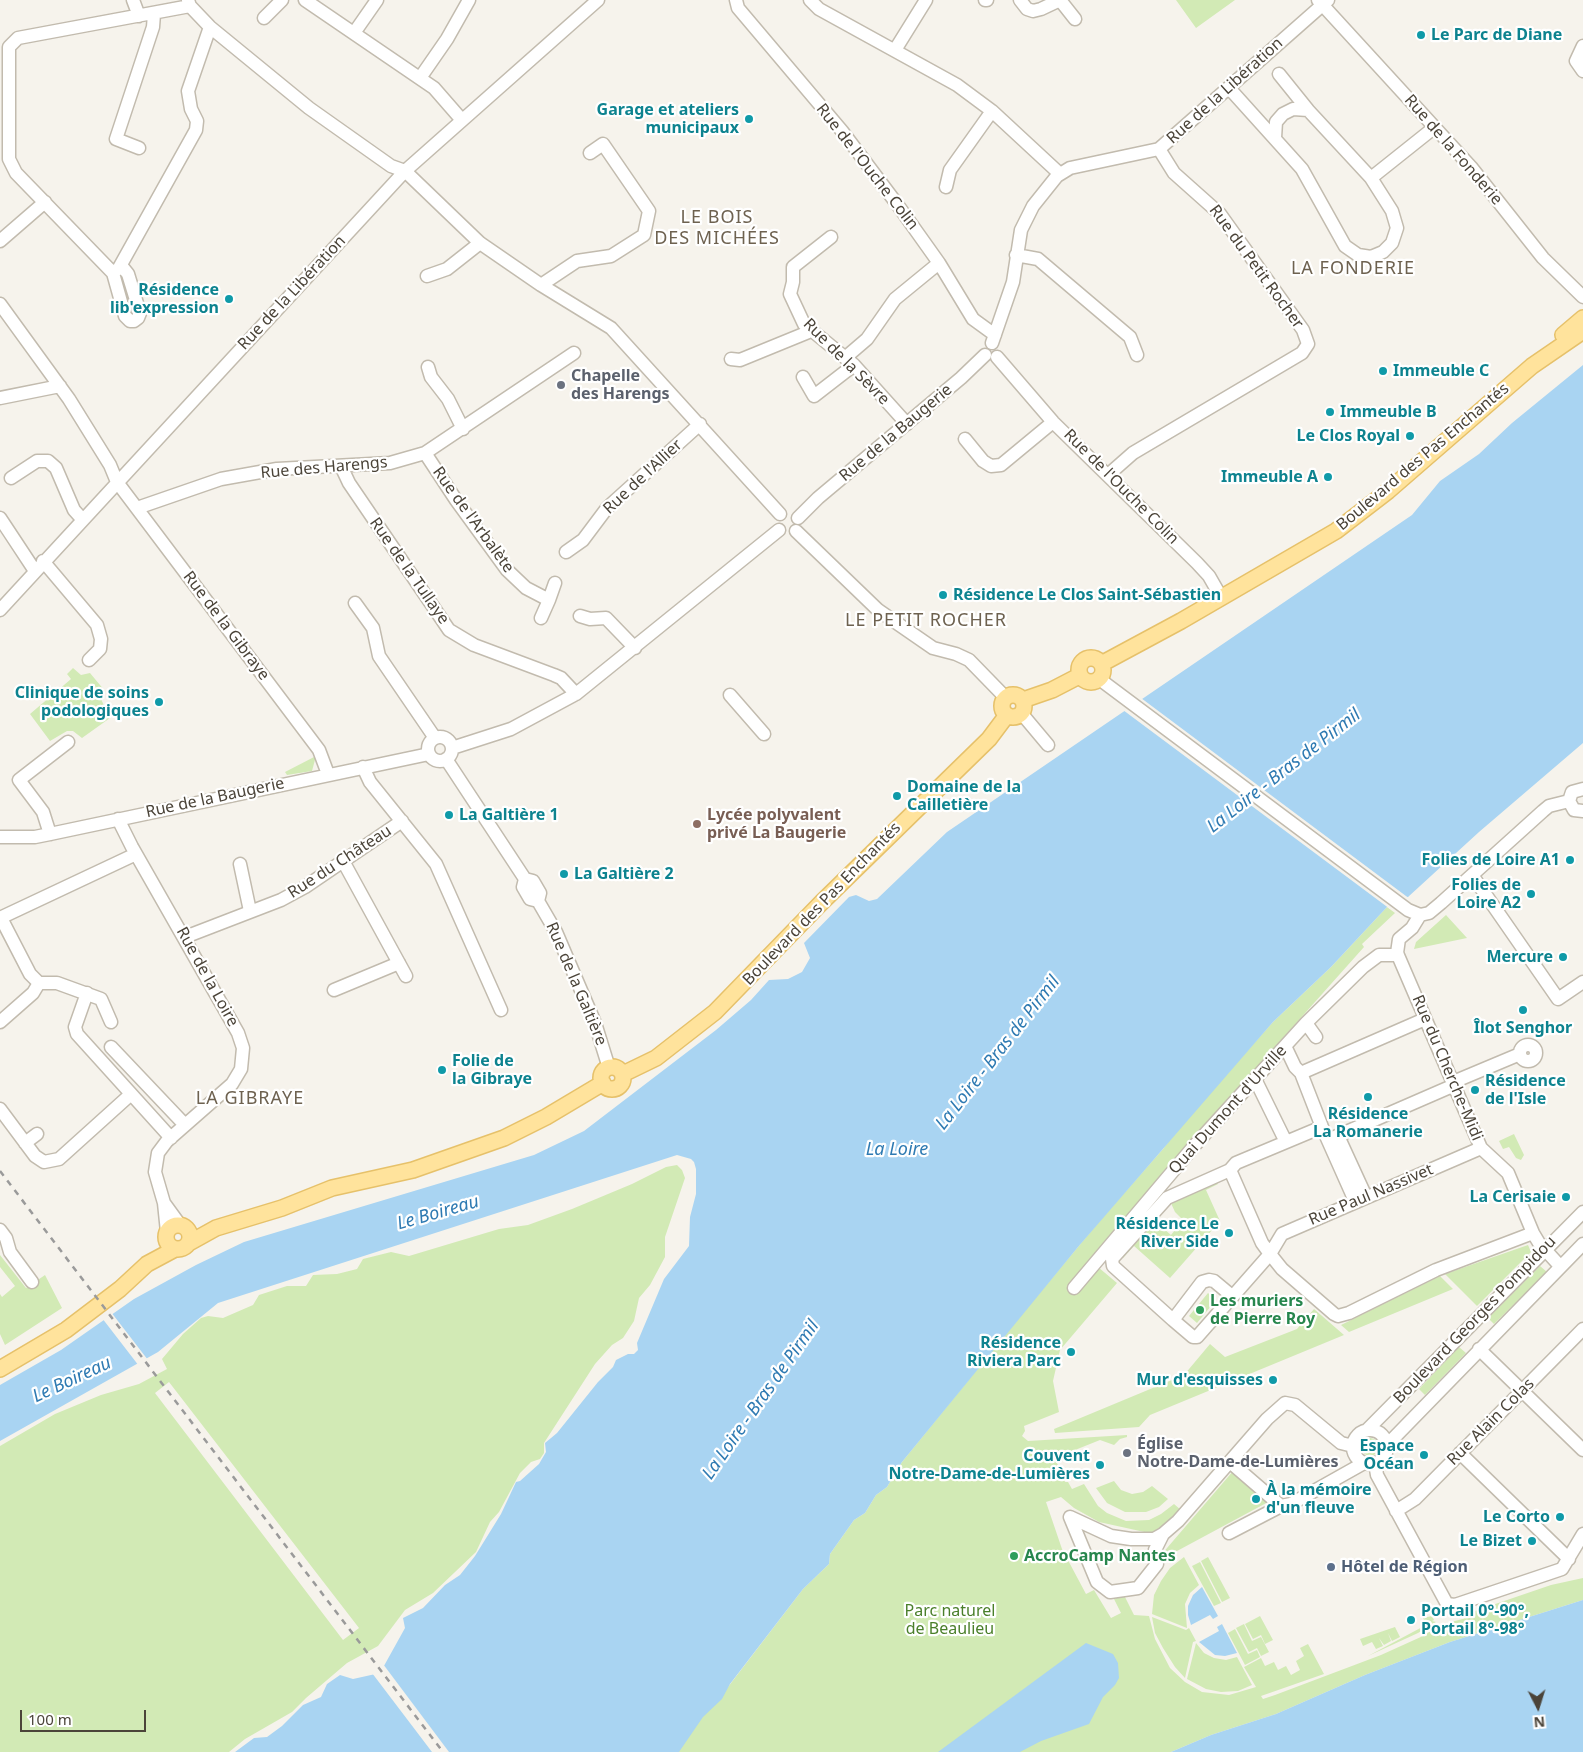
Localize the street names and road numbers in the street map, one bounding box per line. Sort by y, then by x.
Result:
street label: Rue de la Libération [1163,34,1287,148]
street label: Rue de la Fonderie [1400,91,1506,209]
street label: Rue de l'Ouche Colin [812,100,922,234]
street label: Rue du Petit Rocher [1205,201,1307,333]
street label: Rue de la Libération [234,232,350,354]
street label: Rue de la Sèvre [799,315,893,409]
street label: Boulevard des Pas Enchantés [1333,379,1513,535]
street label: Rue de la Baugerie [836,380,956,486]
street label: Rue de l'Ouche Colin [1059,425,1183,549]
street label: Rue de l'Allier [600,436,686,518]
street label: Rue des Harengs [260,453,388,483]
street label: Rue de l'Arbalète [428,463,518,577]
street label: Rue de la Tullaye [365,514,453,628]
street label: Rue de la Gibraye [179,568,273,684]
street label: Rue de la Baugerie [144,774,286,822]
street label: Boulevard des Pas Enchantés [739,819,905,989]
street label: Rue du Château [285,821,395,903]
street label: Rue de la Galtière [541,919,611,1049]
street label: Rue de la Loire [172,924,242,1030]
street label: Rue du Cherche-Midi [1408,992,1486,1144]
street label: Quai Dumont d'Urville [1165,1042,1291,1178]
street label: Rue Paul Nassivet [1306,1160,1436,1230]
street label: Boulevard Georges Pompidou [1390,1232,1560,1408]
street label: Rue Alain Colas [1444,1375,1538,1469]

